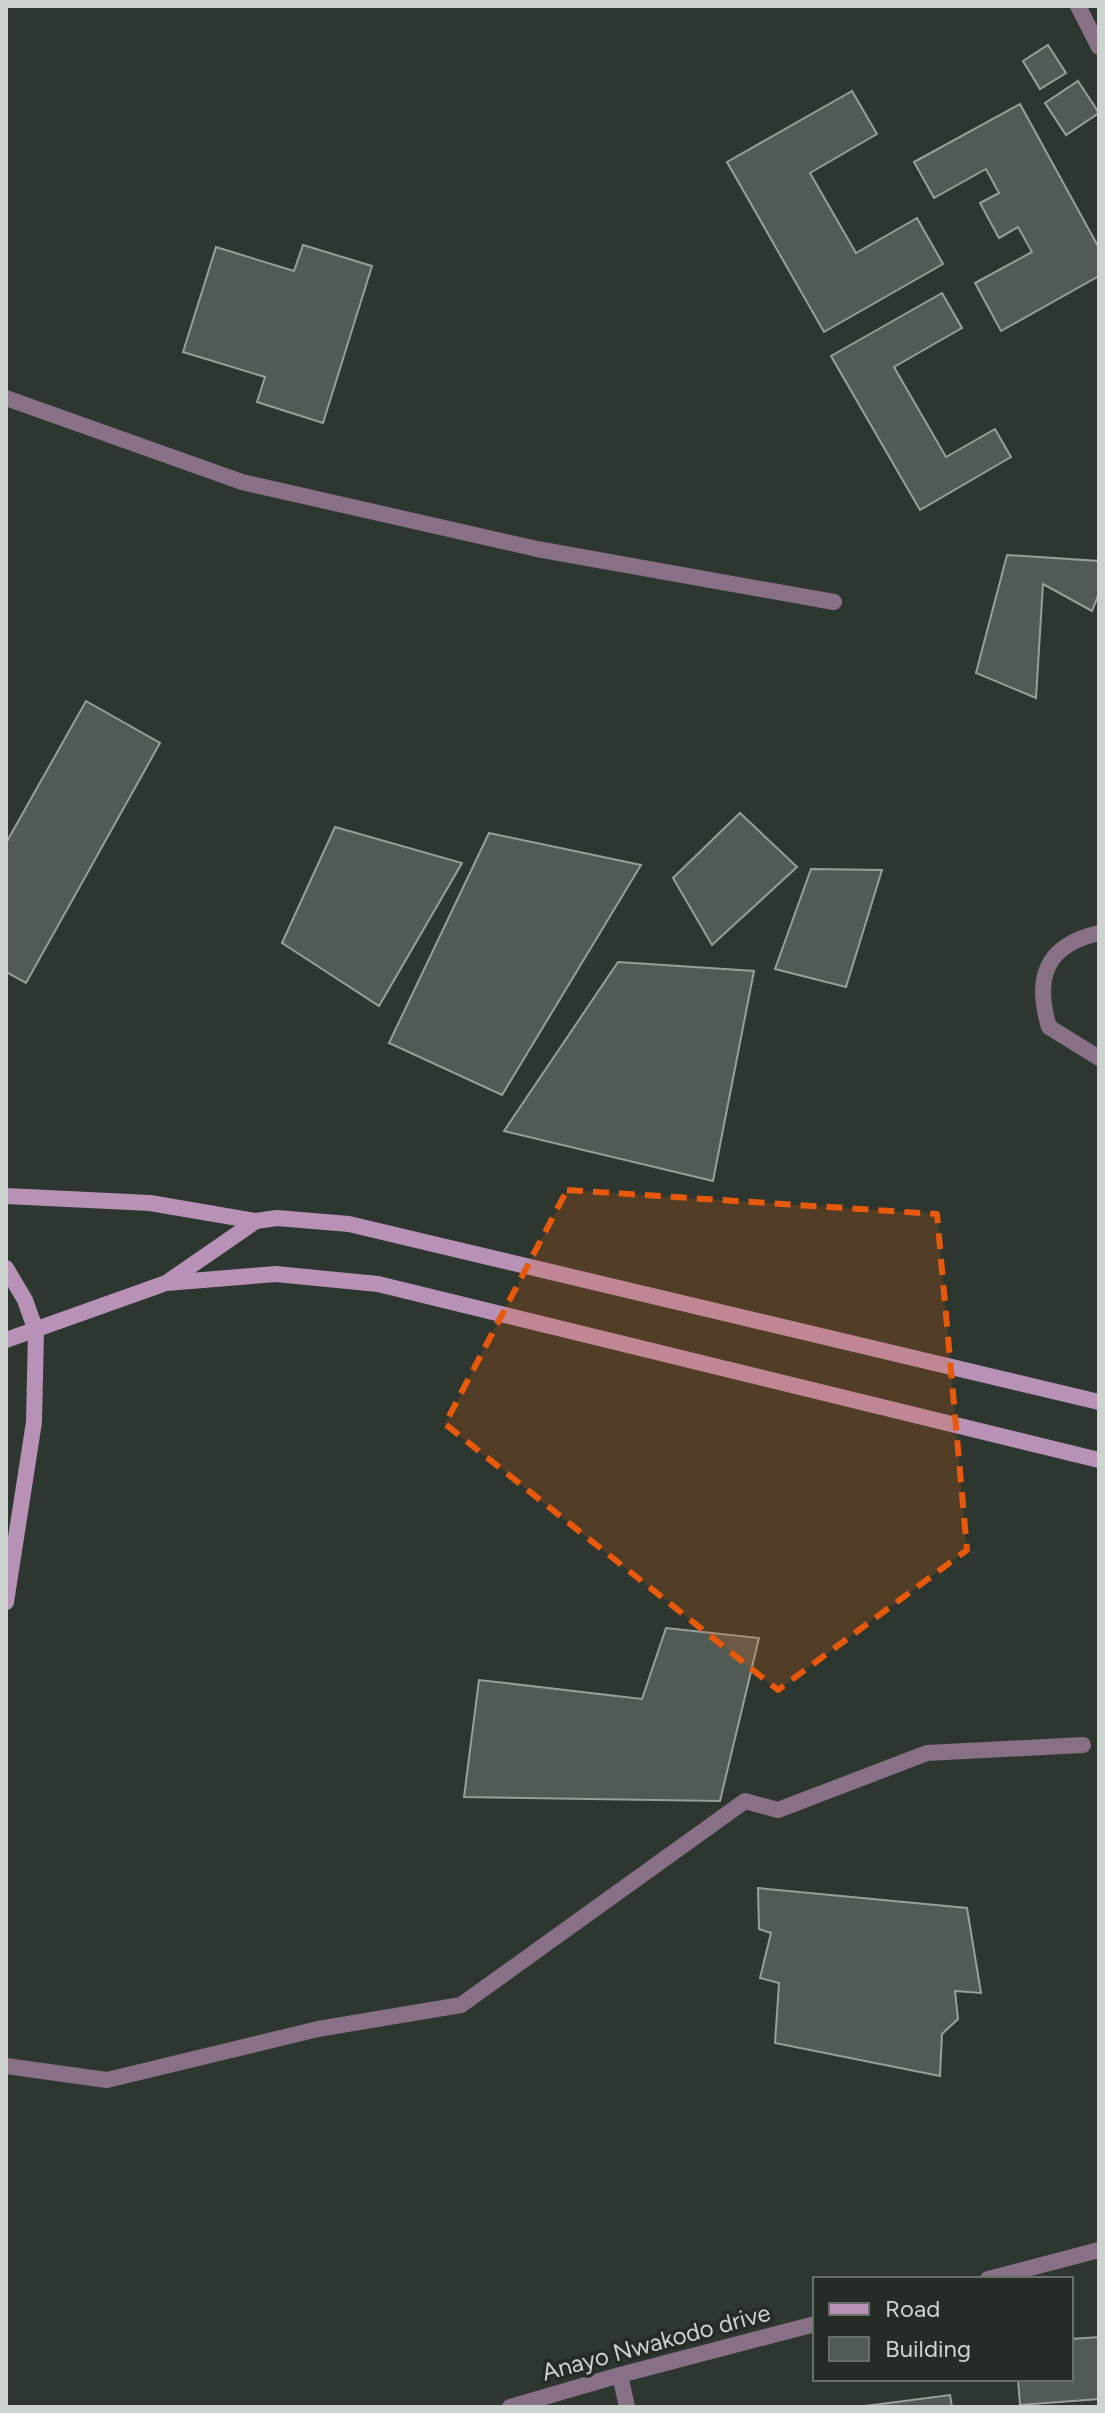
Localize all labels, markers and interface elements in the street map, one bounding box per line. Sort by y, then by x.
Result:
legend [813,2277,1073,2381]
text: Road [885,2294,940,2323]
street label: Anayo Nwakodo drive [539,2298,773,2386]
text: Building [885,2334,971,2363]

